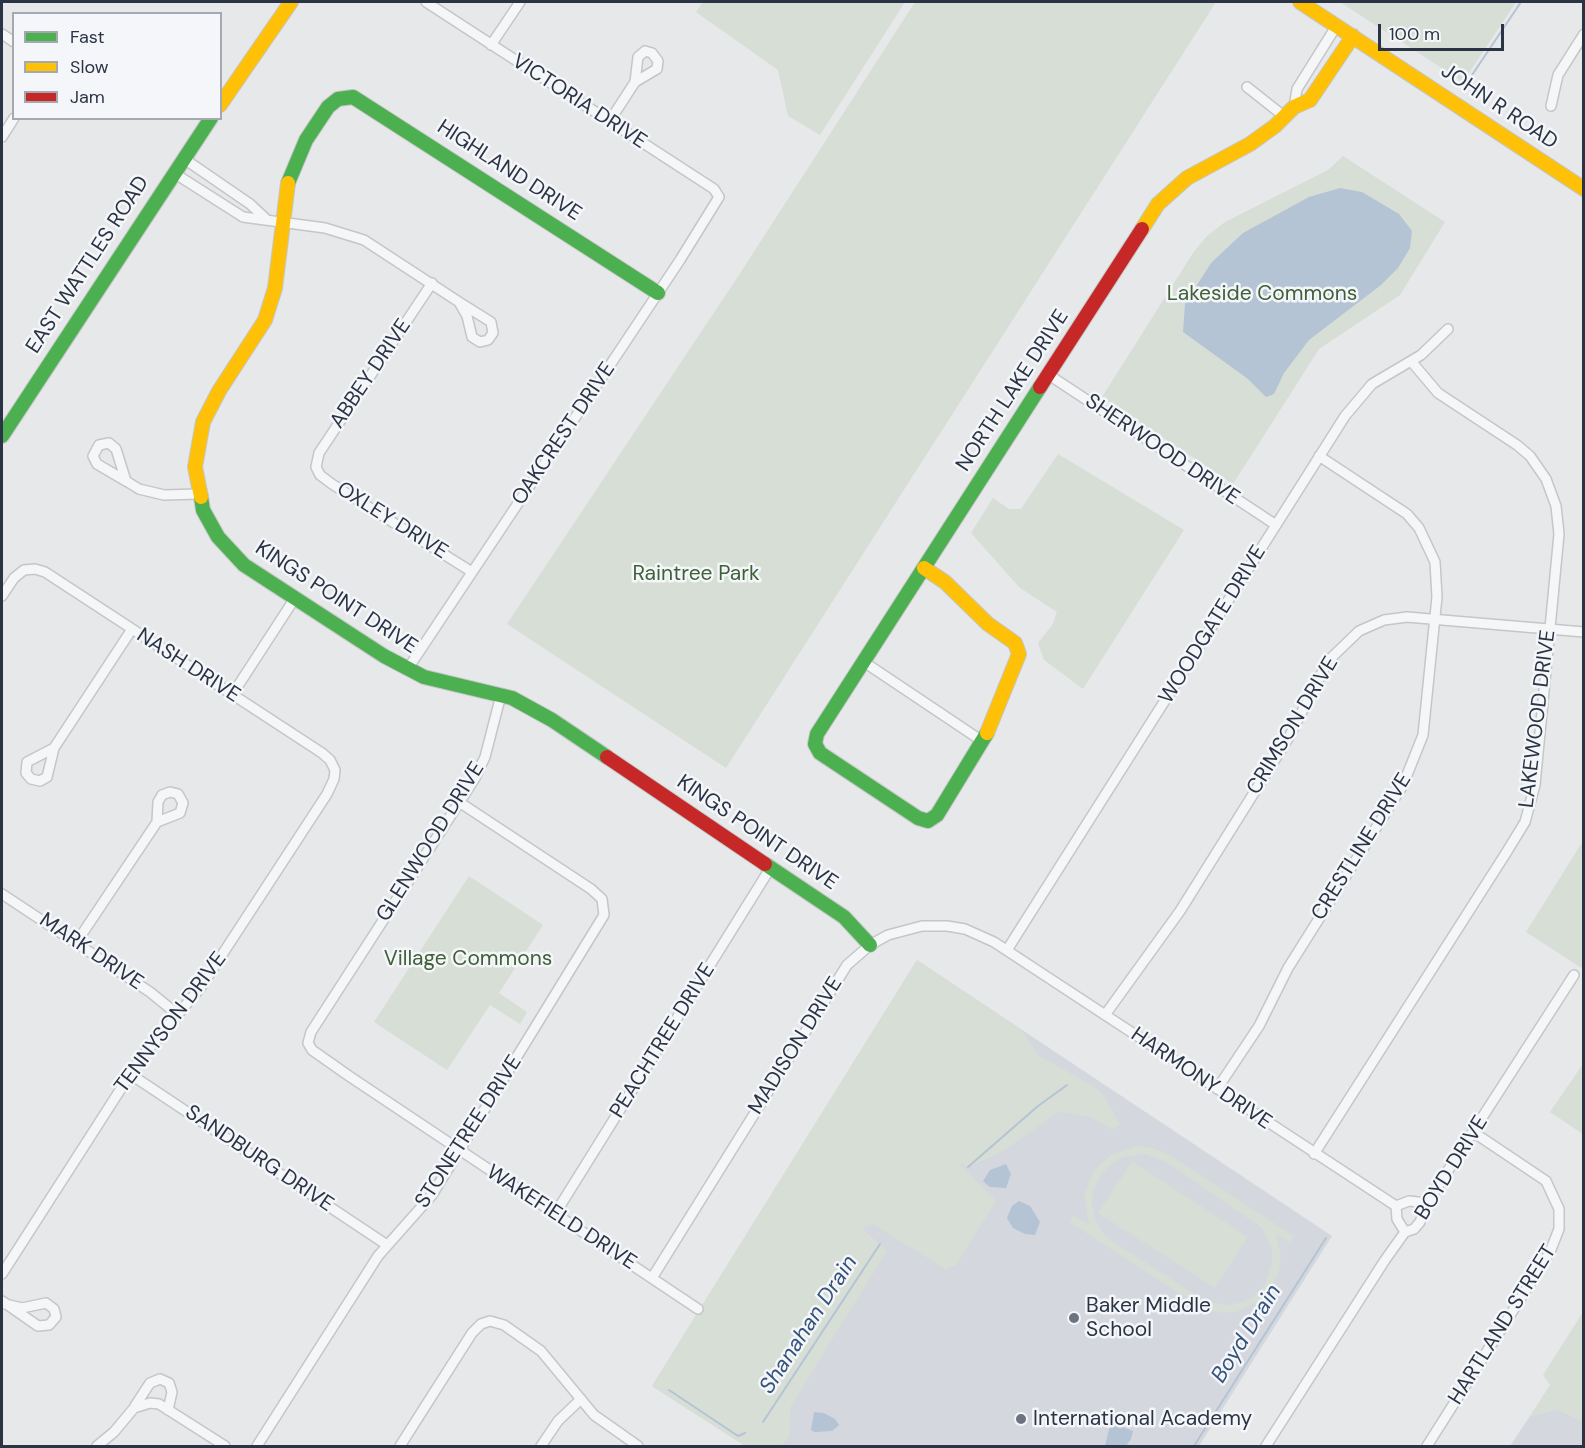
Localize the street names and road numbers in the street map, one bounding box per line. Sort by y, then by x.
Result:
street label: VICTORIA DRIVE [507,49,651,155]
street label: JOHN R ROAD [1436,59,1562,155]
street label: HIGHLAND DRIVE [432,115,586,227]
street label: EAST WATTLES ROAD [21,172,155,358]
street label: NORTH LAKE DRIVE [951,306,1075,476]
street label: ABBEY DRIVE [325,314,417,434]
street label: OAKCREST DRIVE [507,358,621,510]
street label: SHERWOOD DRIVE [1080,389,1244,511]
street label: OXLEY DRIVE [332,477,452,565]
street label: KINGS POINT DRIVE [250,536,422,660]
street label: WOODGATE DRIVE [1154,541,1272,709]
street label: NASH DRIVE [132,623,244,709]
street label: LAKEWOOD DRIVE [1515,629,1561,809]
street label: CRIMSON DRIVE [1242,652,1344,800]
street label: GLENWOOD DRIVE [372,758,490,926]
street label: CRESTLINE DRIVE [1307,769,1417,925]
street label: KINGS POINT DRIVE [672,770,842,896]
street label: MARK DRIVE [34,908,148,996]
street label: TENNYSON DRIVE [110,947,232,1099]
street label: PEACHTREE DRIVE [605,959,721,1123]
street label: MADISON DRIVE [744,973,848,1119]
street label: HARMONY DRIVE [1126,1023,1276,1135]
street label: STONETREE DRIVE [410,1051,528,1213]
street label: SANDBURG DRIVE [180,1100,338,1218]
street label: BOYD DRIVE [1410,1111,1494,1225]
street label: WAKEFIELD DRIVE [481,1160,641,1276]
street label: HARTLAND STREET [1444,1240,1562,1410]

